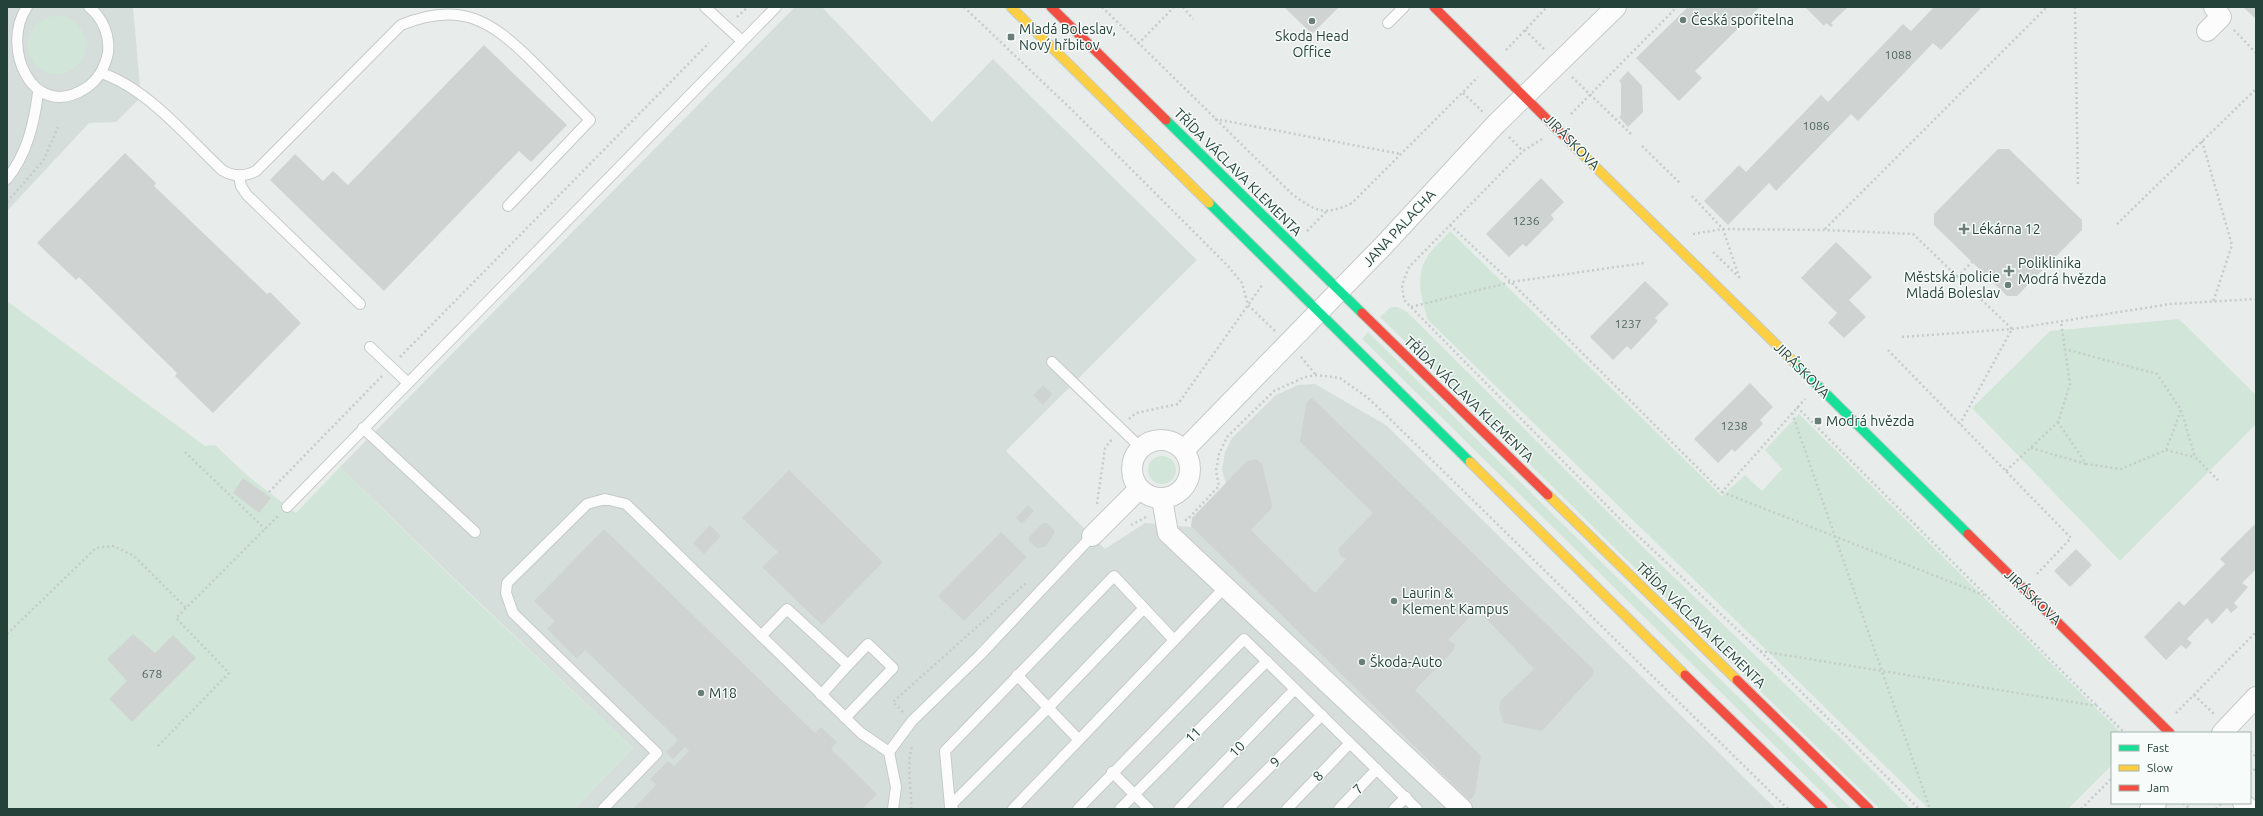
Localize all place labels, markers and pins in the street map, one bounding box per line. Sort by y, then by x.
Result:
place label: Česká spořitelna [1691,11,1794,28]
marker: Česká spořitelna [1678,15,1688,25]
marker: Skoda Head Office [1307,16,1317,26]
place label: Mladá Boleslav, Nový hřbitov [1019,21,1116,53]
place label: Skoda Head Office [1275,28,1349,60]
marker: Mladá Boleslav, Nový hřbitov [1006,32,1016,42]
place label: Lékárna 12 [1972,221,2041,237]
marker: Lékárna 12 [1959,224,1969,234]
place label: Poliklinika Modrá hvězda [2018,255,2106,287]
marker: Poliklinika Modrá hvězda [2003,265,2015,277]
place label: Městská policie Mladá Boleslav [1904,269,2000,301]
marker: Městská policie Mladá Boleslav [2003,280,2013,290]
place label: Modrá hvězda [1826,413,1914,429]
marker: Modrá hvězda [1813,416,1823,426]
place label: Laurin & Klement Kampus [1402,585,1508,617]
marker: Laurin & Klement Kampus [1389,596,1399,606]
place label: Škoda-Auto [1370,653,1443,670]
marker: Škoda-Auto [1357,657,1367,667]
place label: M18 [709,685,737,701]
marker: M18 [696,688,706,698]

